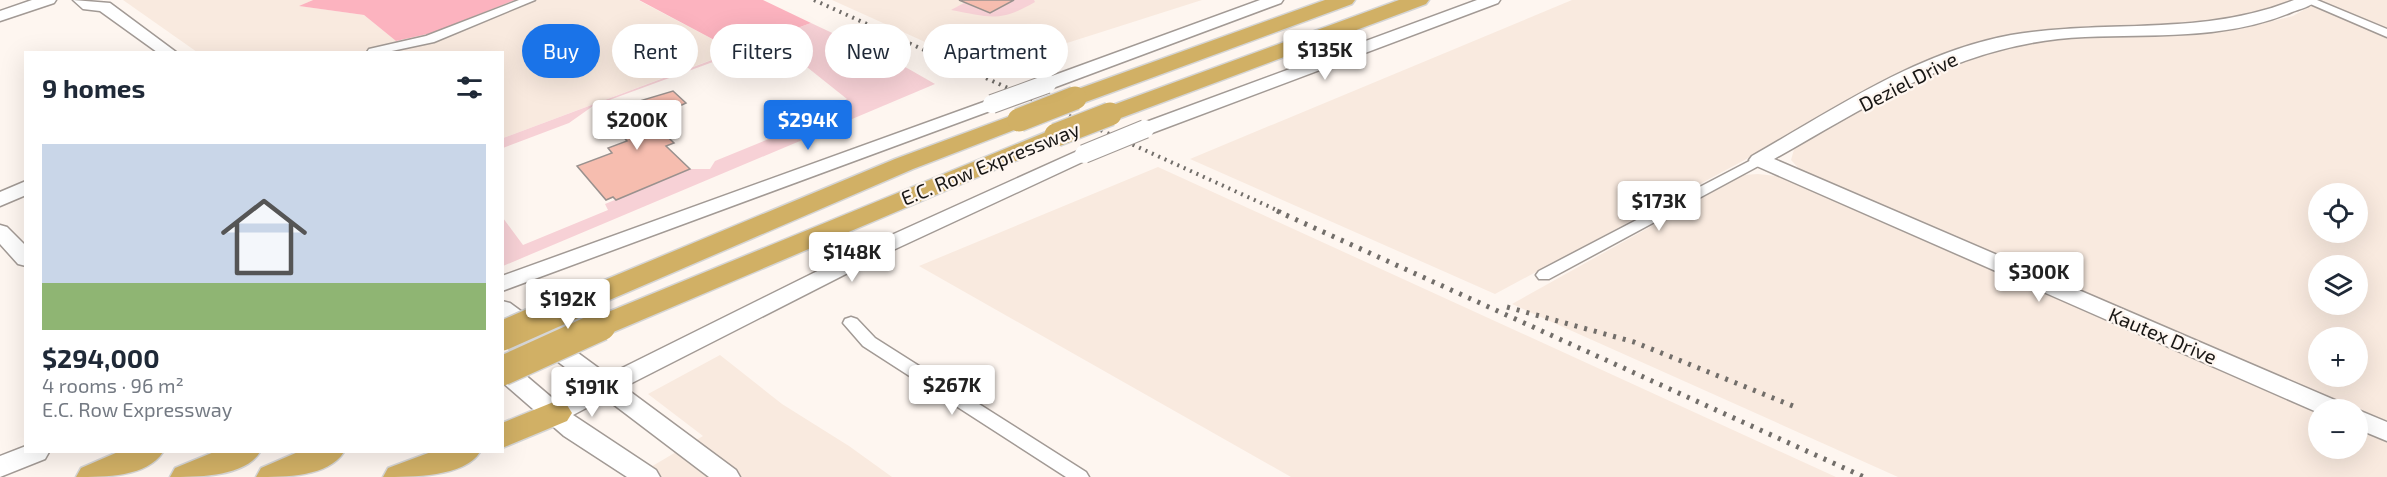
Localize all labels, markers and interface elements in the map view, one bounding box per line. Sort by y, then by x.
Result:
chip: Buy [522,24,600,78]
chip: Rent [612,24,698,78]
chip: Filters [710,24,813,78]
chip: New [825,24,911,78]
chip: Apartment [923,24,1068,78]
pin: $135K [1283,30,1367,81]
text: $135K [1297,37,1353,61]
street label: Deziel Drive [1855,46,1961,116]
icon: filters [453,71,486,104]
text: 9 homes [42,72,145,103]
pin: $200K [595,100,679,151]
pin: $294K [766,100,850,151]
text: $200K [606,107,668,131]
text: $294K [778,107,838,131]
street label: E.C. Row Expressway [897,116,1083,210]
pin: $173K [1617,181,1701,232]
icon: home [210,183,318,291]
map controls [2308,183,2368,459]
button: locate [2308,183,2368,243]
text: $173K [1632,188,1686,212]
pin: $148K [810,232,894,283]
text: $148K [823,239,881,263]
pin: $300K [1997,252,2081,303]
button: layers [2308,255,2368,315]
text: $300K [2009,259,2069,283]
pin: $192K [526,279,610,330]
text: $192K [540,286,596,310]
street label: Kautex Drive [2105,301,2221,369]
button: + [2308,327,2368,387]
text: $294,000 [42,342,160,373]
pin: $267K [910,365,994,416]
pin: $191K [550,367,634,418]
text: $267K [923,372,981,396]
text: 4 rooms · 96 m² [42,373,184,397]
text: $191K [565,374,619,398]
text: E.C. Row Expressway [42,397,232,421]
button: − [2308,399,2368,459]

